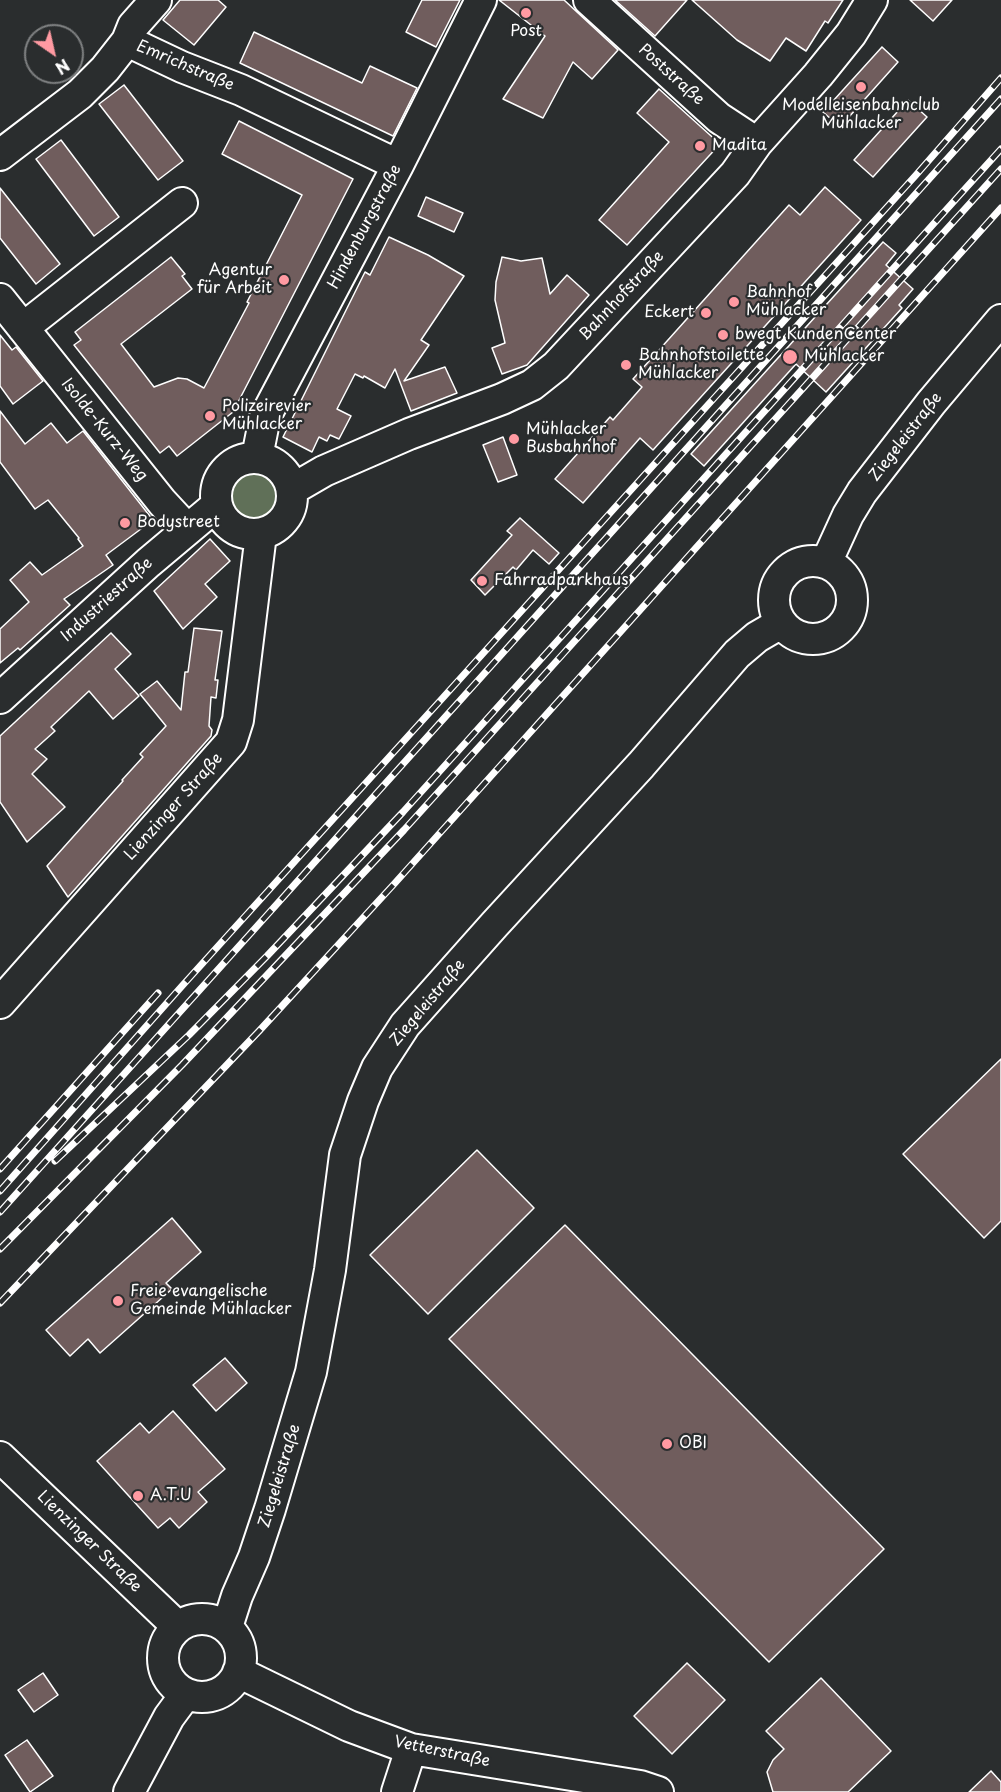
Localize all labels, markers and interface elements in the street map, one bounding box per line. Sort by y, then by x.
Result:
marker: Post [519,6,533,20]
place label: Post [510,22,542,42]
north arrow [24,24,84,84]
street label: Emrichstraße [133,37,237,95]
street label: Poststraße [634,40,708,110]
text: N [51,54,75,81]
marker: Modelleisenbahnclub Mühlacker [854,80,868,94]
place label: Modelleisenbahnclub Mühlacker [782,96,940,134]
place label: Madita [712,136,767,156]
marker: Madita [693,139,707,153]
street label: Hindenburgstraße [324,162,406,292]
street label: Bahnhofstraße [576,247,668,345]
place label: Agentur für Arbeit [197,261,272,299]
marker: Agentur für Arbeit [277,273,291,287]
place label: Bahnhof Mühlacker [746,283,826,321]
marker: Bahnhof Mühlacker [727,295,741,309]
place label: Eckert [644,303,694,323]
marker: Eckert [699,306,713,320]
place label: bwegt KundenCenter [735,325,896,345]
marker: bwegt KundenCenter [716,328,730,342]
place label: Bahnhofstoilette Mühlacker [638,346,764,384]
place label: Mühlacker [804,347,884,367]
marker: Mühlacker [781,348,799,366]
marker: Bahnhofstoilette Mühlacker [619,358,633,372]
street label: Isolde-Kurz-Weg [57,375,151,485]
street label: Ziegeleistraße [865,389,947,485]
place label: Polizeirevier Mühlacker [222,397,311,435]
marker: Polizeirevier Mühlacker [203,409,217,423]
place label: Mühlacker Busbahnhof [526,420,616,458]
marker: Mühlacker Busbahnhof [507,432,521,446]
place label: Bodystreet [137,513,220,533]
marker: Bodystreet [118,516,132,530]
street label: Industriestraße [57,554,157,646]
place label: Fahrradparkhaus [494,571,628,591]
marker: Fahrradparkhaus [475,574,489,588]
street label: Lienzinger Straße [121,749,227,865]
street label: Ziegeleistraße [386,956,470,1050]
place label: Freie evangelische Gemeinde Mühlacker [130,1282,292,1320]
marker: Freie evangelische Gemeinde Mühlacker [111,1294,125,1308]
street label: Ziegeleistraße [255,1422,305,1530]
place label: OBI [679,1434,707,1454]
marker: OBI [660,1437,674,1451]
place label: A.T.U [150,1486,192,1506]
street label: Lienzinger Straße [33,1487,145,1597]
marker: A.T.U [131,1489,145,1503]
street label: Vetterstraße [392,1732,492,1772]

